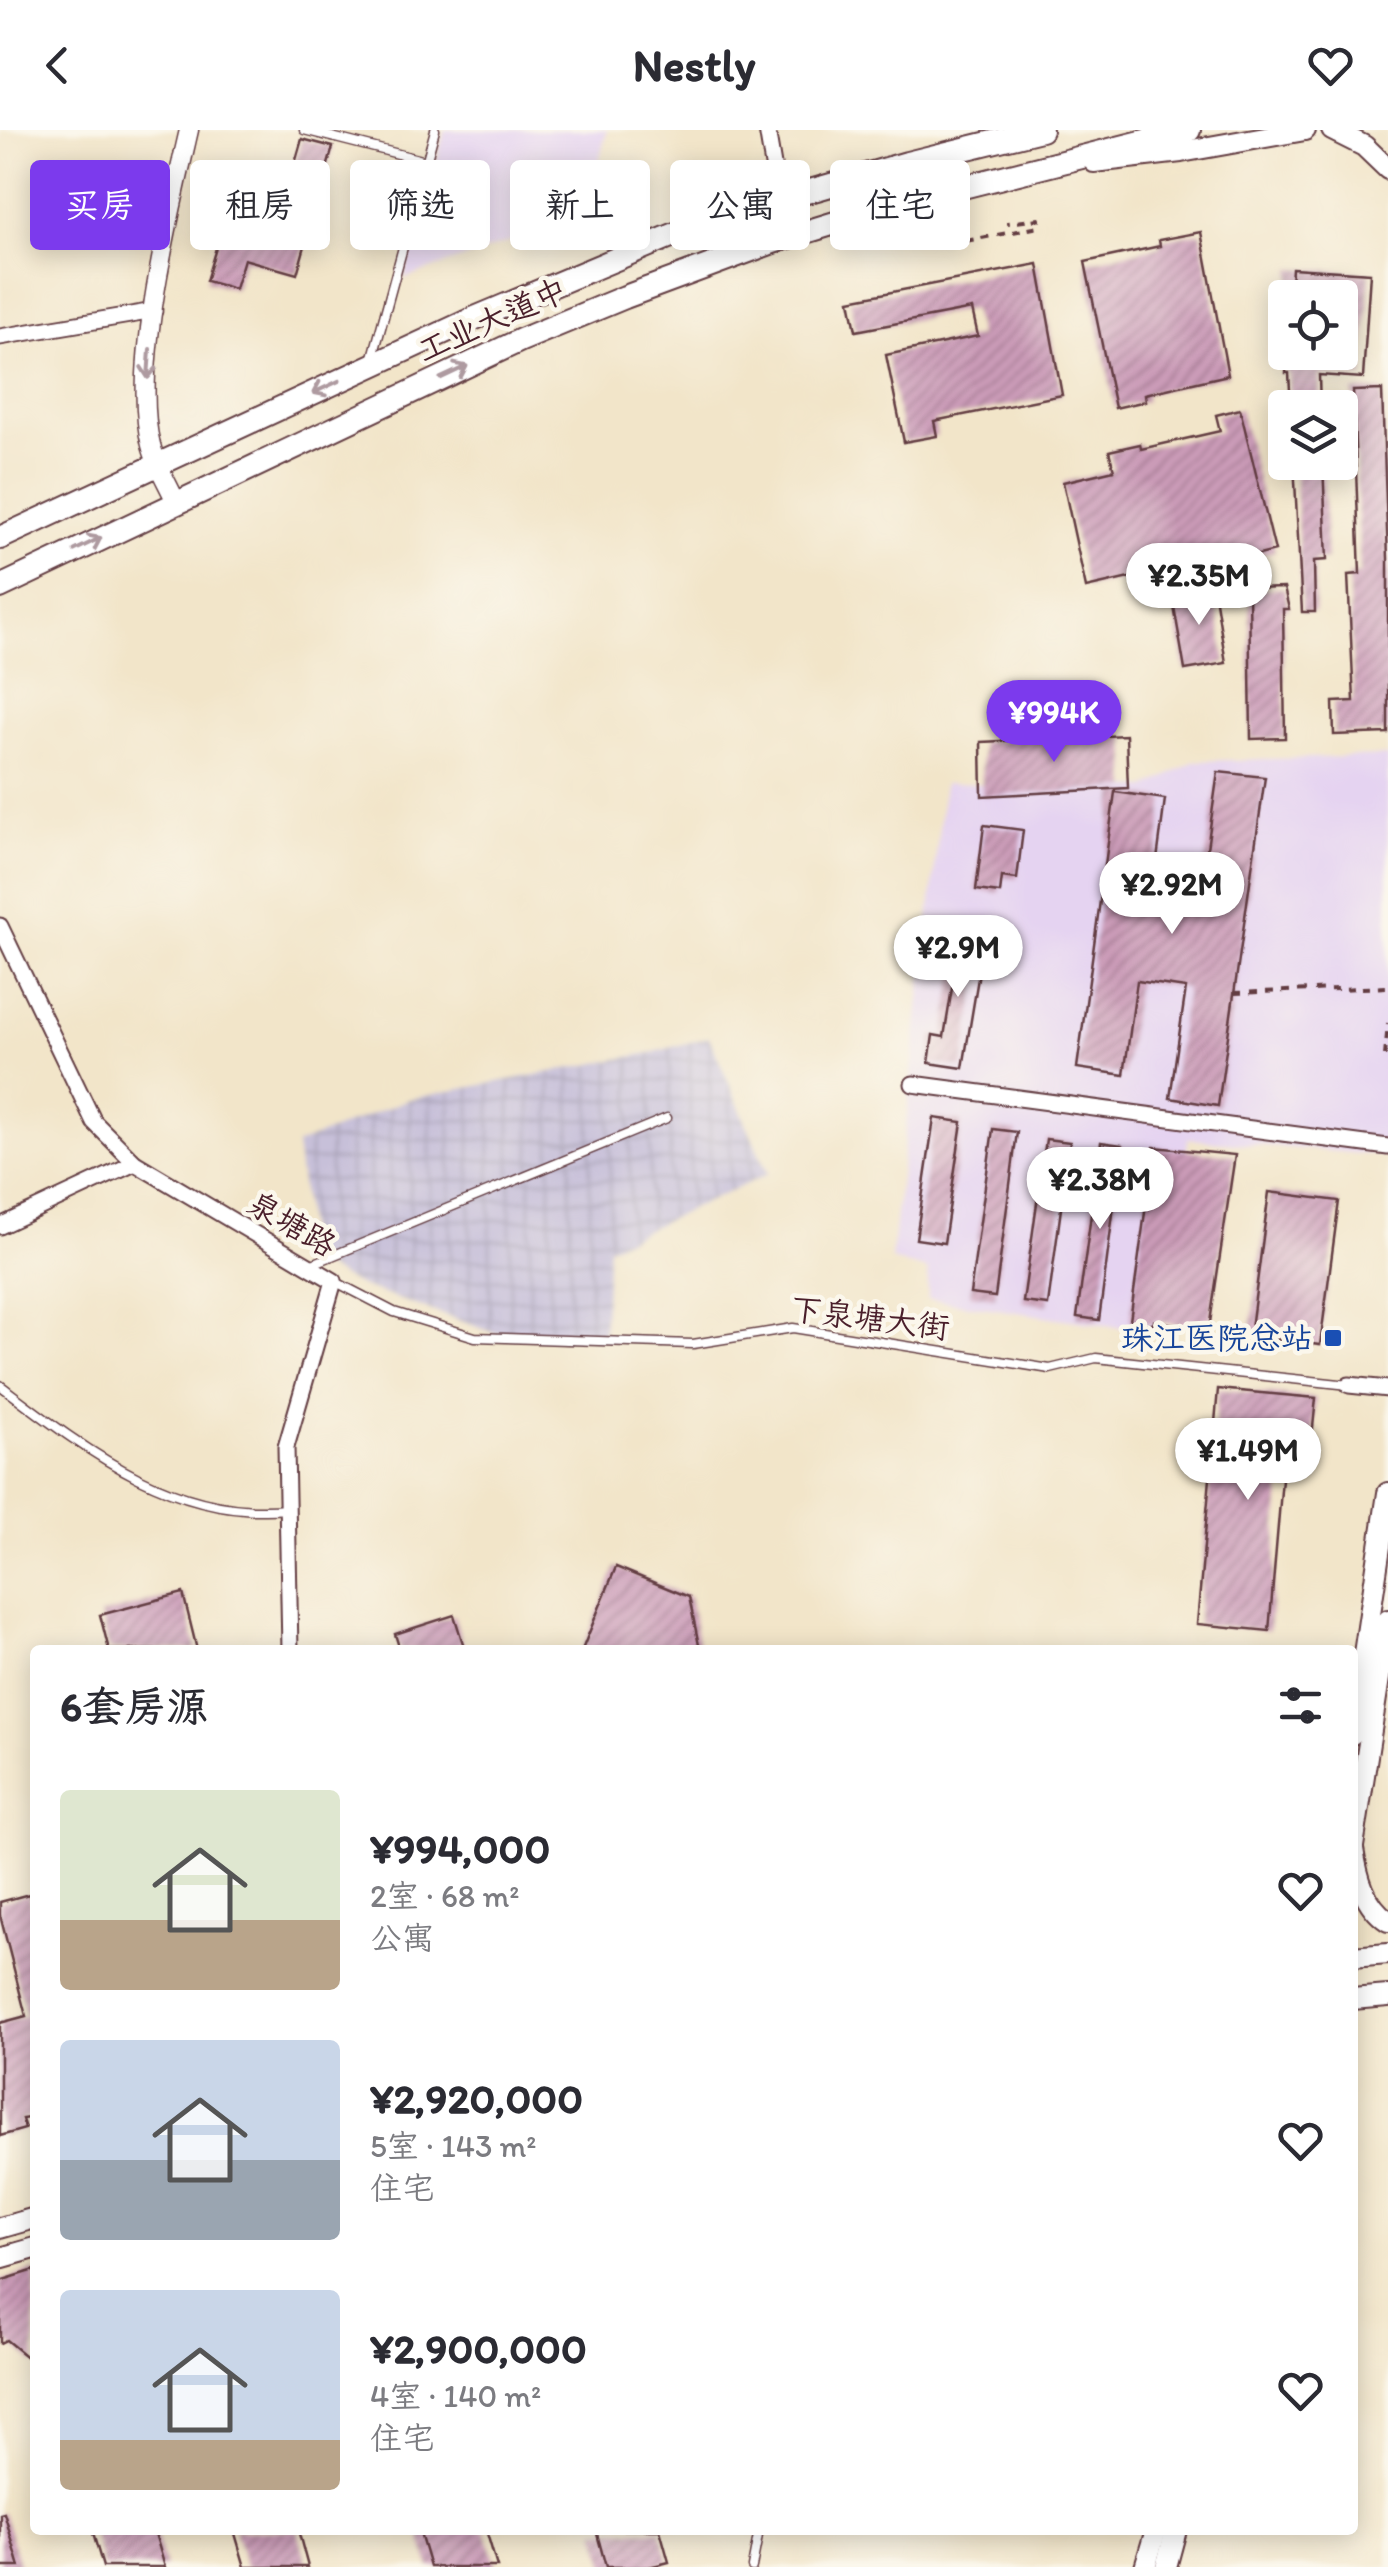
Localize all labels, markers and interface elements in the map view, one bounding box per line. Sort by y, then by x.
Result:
icon: back [30,38,85,93]
text: Nestly [633,38,755,92]
icon: heart [1303,38,1358,93]
chip: 买房 [30,160,170,250]
chip: 租房 [190,160,330,250]
chip: 筛选 [350,160,490,250]
chip: 新上 [510,160,650,250]
chip: 公寓 [670,160,810,250]
chip: 住宅 [830,160,970,250]
street label: 工业大道中 [411,270,573,370]
map controls [1268,280,1358,480]
button: locate [1268,280,1358,370]
one-way arrow [139,347,158,379]
one-way arrow [439,361,469,380]
one-way arrow [312,379,342,398]
button: layers [1268,390,1358,480]
one-way arrow [72,534,102,553]
pin: ¥2.35M [1118,543,1280,628]
text: ¥2.35M [1148,556,1250,594]
pin: ¥994K [984,680,1124,765]
text: ¥994K [1008,693,1100,731]
pin: ¥2.92M [1091,852,1253,937]
text: ¥2.92M [1121,865,1223,903]
pin: ¥2.9M [888,915,1028,1000]
text: ¥2.9M [916,928,1000,966]
pin: ¥2.38M [1019,1147,1181,1232]
text: ¥2.38M [1049,1160,1151,1198]
street label: 泉塘路 [241,1184,343,1264]
street label: 下泉塘大街 [788,1289,952,1347]
place label: 珠江医院总站 [1121,1319,1313,1357]
marker: 珠江医院总站 [1322,1327,1344,1349]
pin: ¥1.49M [1167,1418,1329,1503]
text: ¥1.49M [1197,1431,1299,1469]
icon: filters [1273,1678,1328,1733]
text: 6套房源 [60,1681,208,1732]
text: ¥994,000 [370,1823,550,1874]
icon: home [140,1830,260,1950]
icon: heart [1273,1863,1328,1918]
text: 2室 · 68 m² [370,1877,519,1915]
text: 公寓 [370,1919,434,1957]
text: ¥2,920,000 [370,2073,583,2124]
icon: home [140,2080,260,2200]
icon: heart [1273,2113,1328,2168]
text: 5室 · 143 m² [370,2127,537,2165]
text: 住宅 [370,2169,434,2207]
text: ¥2,900,000 [370,2323,587,2374]
icon: home [140,2330,260,2450]
icon: heart [1273,2363,1328,2418]
text: 4室 · 140 m² [370,2377,541,2415]
text: 住宅 [370,2419,434,2457]

